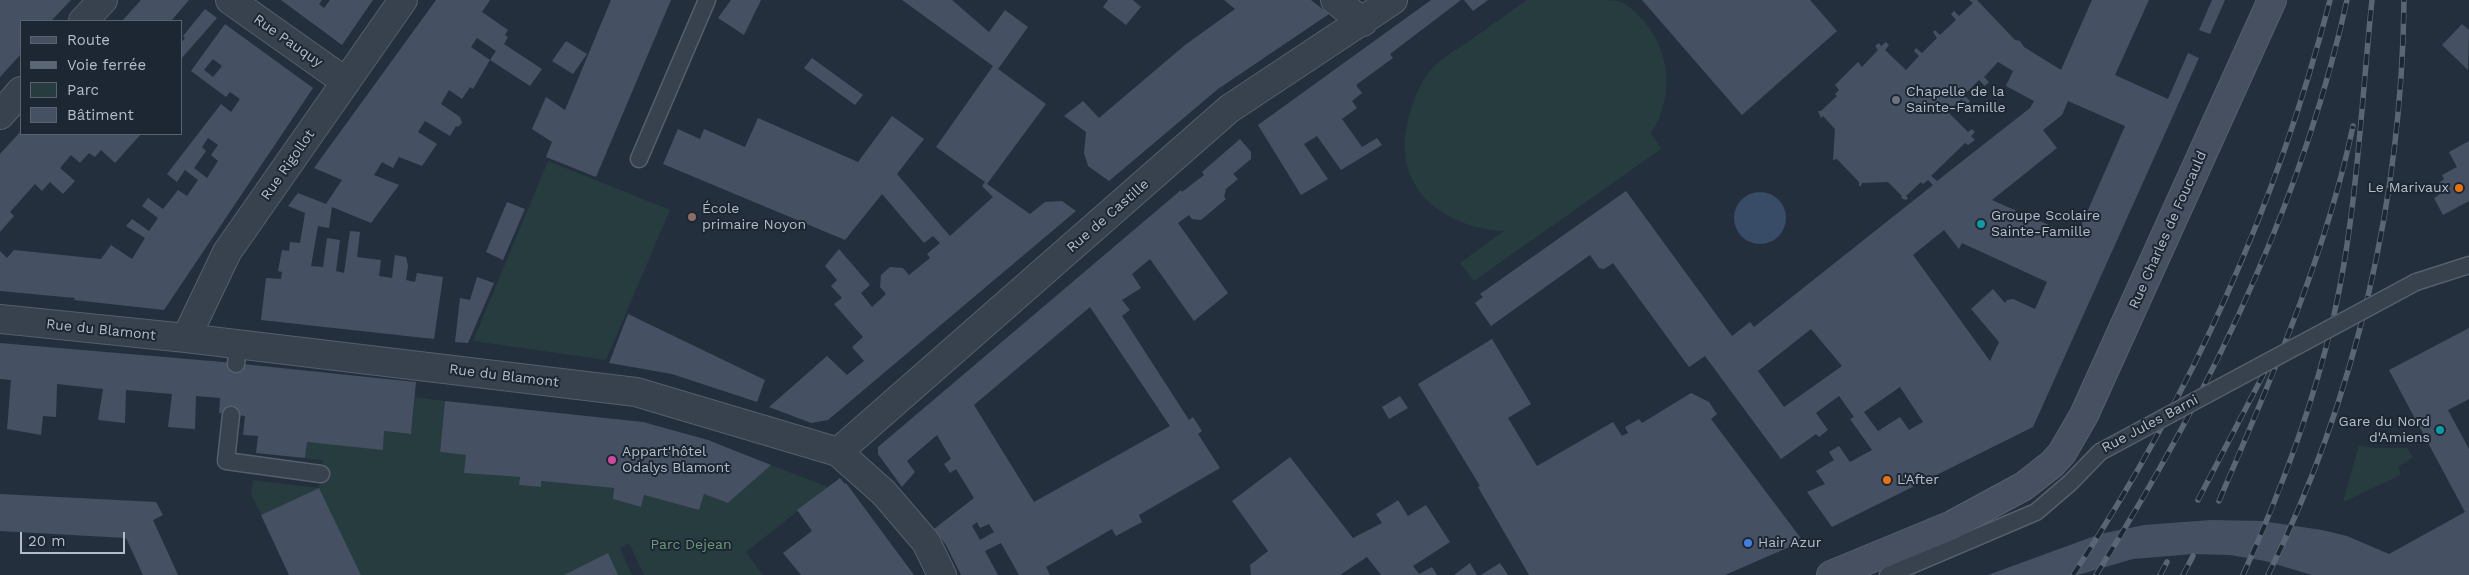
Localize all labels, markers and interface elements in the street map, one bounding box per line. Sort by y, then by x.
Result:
street label: Rue Pauquy [250,11,326,71]
legend [20,20,182,135]
text: Route [67,31,110,49]
text: Voie ferrée [67,56,146,74]
text: Parc [67,81,99,99]
place label: Chapelle de la Sainte-Famille [1906,84,2006,116]
marker: Chapelle de la Sainte-Famille [1890,94,1902,106]
text: Bâtiment [67,106,134,124]
street label: Rue Rigollot [258,127,318,203]
street label: Rue Charles de Foucauld [2126,148,2210,312]
street label: Rue de Castille [1063,176,1153,256]
place label: Le Marivaux [2368,180,2449,196]
marker: Le Marivaux [2453,182,2465,194]
place label: École primaire Noyon [702,201,806,233]
place label: Groupe Scolaire Sainte-Famille [1991,208,2100,240]
marker: École primaire Noyon [686,211,698,223]
marker: Groupe Scolaire Sainte-Famille [1975,218,1987,230]
street label: Rue du Blamont [45,316,157,344]
street label: Rue du Blamont [448,361,560,391]
street label: Rue Jules Barni [2099,392,2201,456]
place label: Gare du Nord d'Amiens [2339,414,2430,447]
marker: Gare du Nord d'Amiens [2434,424,2446,436]
place label: Appart'hôtel Odalys Blamont [622,444,730,477]
marker: Appart'hôtel Odalys Blamont [606,454,618,466]
place label: L'After [1897,472,1939,488]
marker: L'After [1881,474,1893,486]
scale bar [22,522,128,554]
text: 20 m [28,532,66,550]
place label: Hair Azur [1758,535,1821,551]
park label: Parc Dejean [650,537,732,553]
marker: Hair Azur [1742,537,1754,549]

